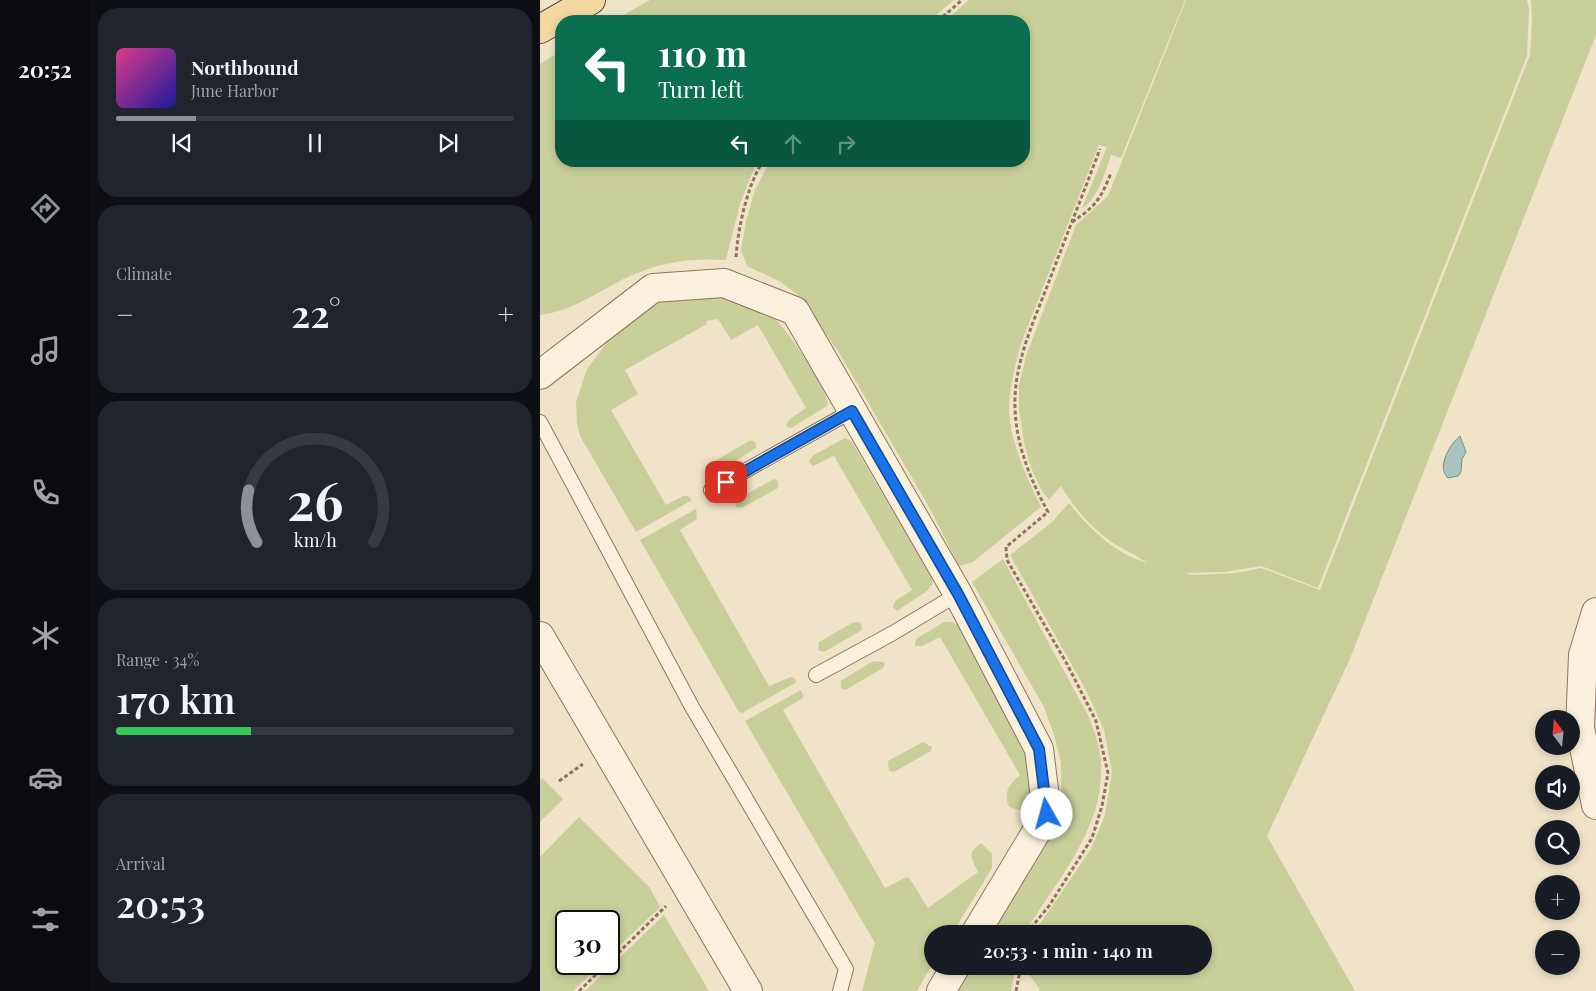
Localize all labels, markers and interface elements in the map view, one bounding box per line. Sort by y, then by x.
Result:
text: 110 m [658,29,747,76]
icon: left [575,35,640,100]
text: 20:52 [18,54,72,84]
text: Northbound [191,54,299,80]
text: Turn left [658,74,743,104]
text: June Harbor [191,80,279,101]
icon: previous [168,129,196,157]
icon: pause [301,129,329,157]
icon: next [434,129,462,157]
icon: left [726,130,754,158]
icon: ahead [779,130,807,158]
icon: right [832,130,860,158]
icon: directions [28,191,63,226]
text: Climate [116,263,172,284]
text: 22° [291,287,341,338]
text: − [116,295,134,332]
text: + [498,295,514,332]
icon: music [28,333,63,368]
pin [705,461,747,503]
text: 26 [287,465,343,534]
icon: arrive [712,468,740,496]
icon: phone [28,475,63,510]
text: km/h [294,528,337,551]
icon: climate [28,618,63,653]
text: Range · 34% [116,649,199,670]
text: 170 km [116,673,235,724]
north arrow [1535,710,1580,755]
map controls [1535,710,1580,975]
icon: car [28,760,63,795]
button: sound [1535,765,1580,810]
position arrow [1020,787,1072,839]
button: search [1535,820,1580,865]
text: Arrival [116,853,165,874]
button: + [1535,875,1580,920]
text: 20:53 [116,877,205,928]
icon: filters [28,902,63,937]
speed limit sign: 30 [555,910,620,975]
button: − [1535,930,1580,975]
text: 20:53 · 1 min · 140 m [983,937,1153,963]

